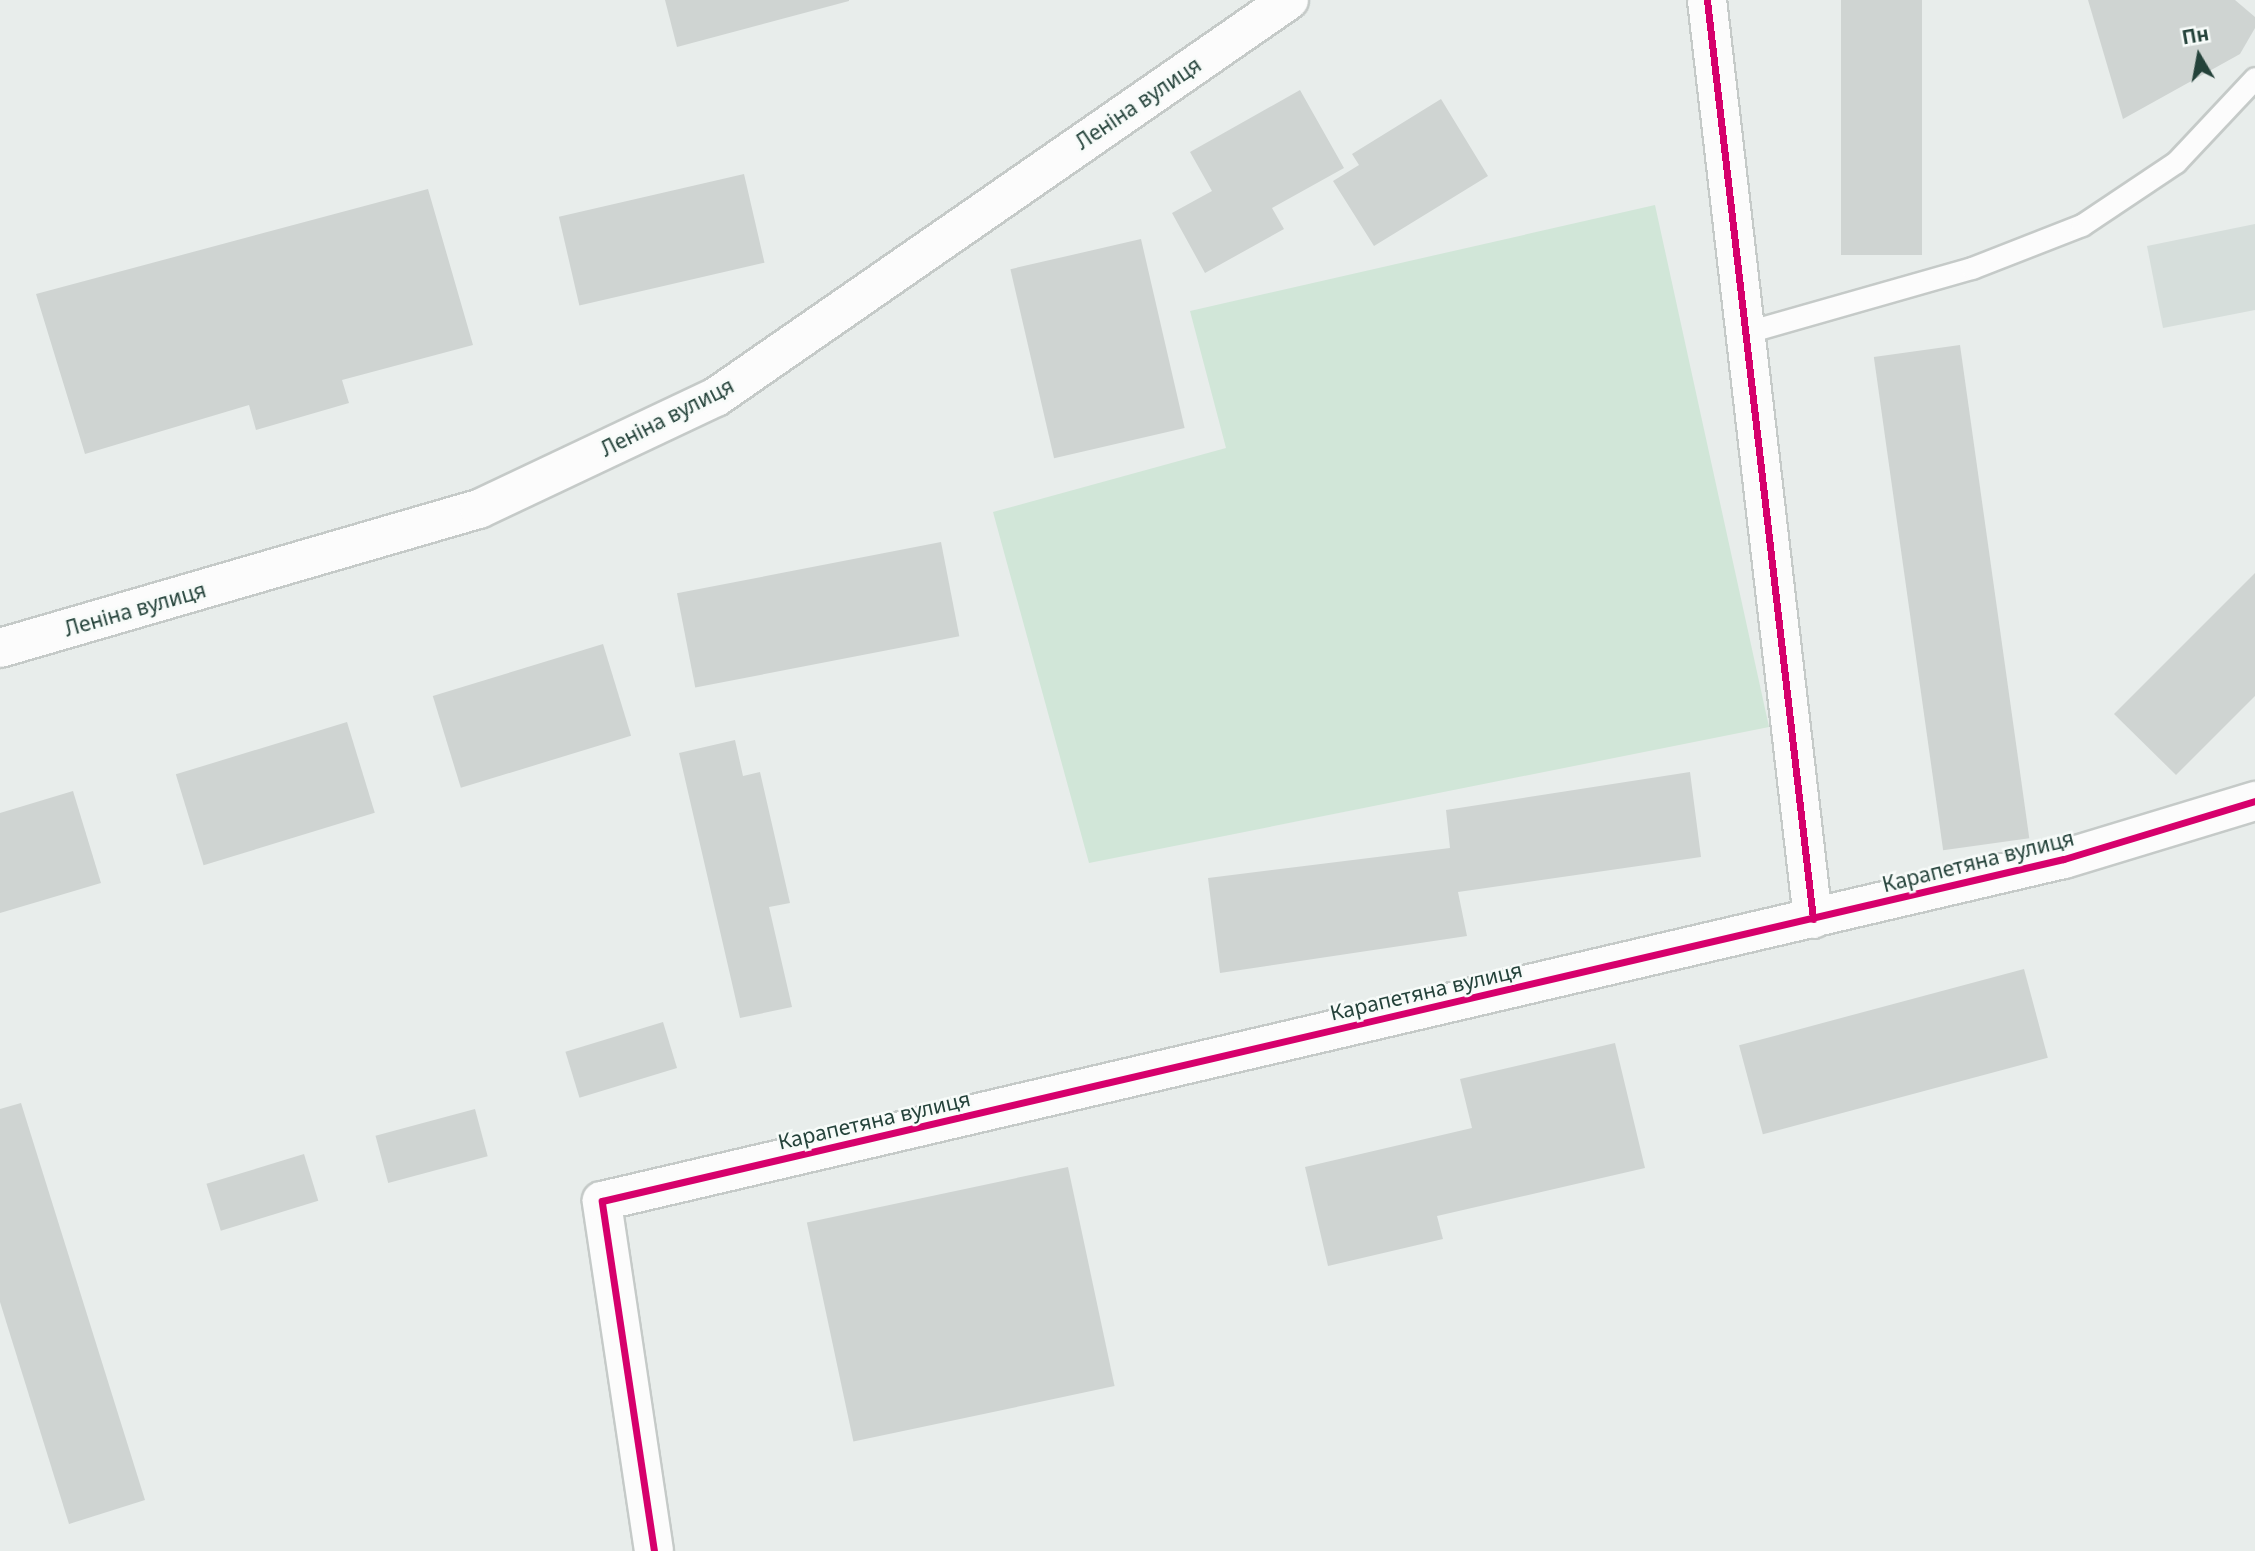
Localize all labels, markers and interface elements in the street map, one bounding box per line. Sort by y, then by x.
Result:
text: Пн [2180,20,2211,50]
north arrow [2164,21,2234,91]
street label: Леніна вулиця [1070,52,1206,154]
street label: Леніна вулиця [596,373,738,461]
street label: Леніна вулиця [61,577,209,641]
street label: Карапетяна вулиця [1880,825,2076,897]
street label: Карапетяна вулиця [1327,957,1525,1025]
street label: Карапетяна вулиця [775,1086,973,1154]

